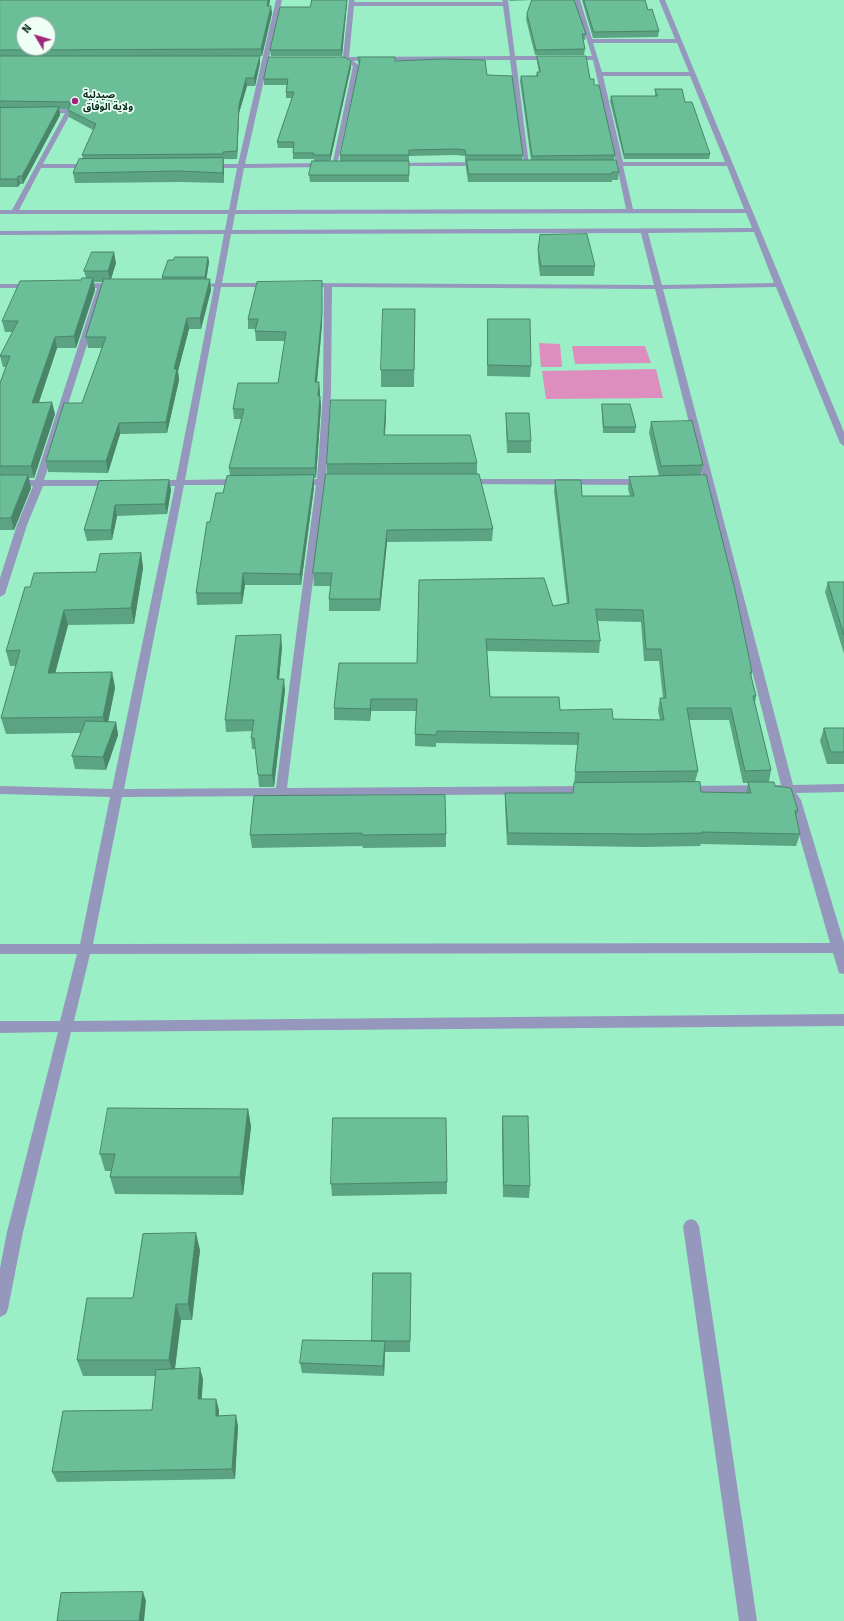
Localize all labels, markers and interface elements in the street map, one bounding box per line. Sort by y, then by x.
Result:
north arrow [16,16,56,56]
text: N [19,22,34,36]
place label: صيدلية ولاية الوفاق [83,89,133,112]
marker: صيدلية ولاية الوفاق [70,96,80,106]

